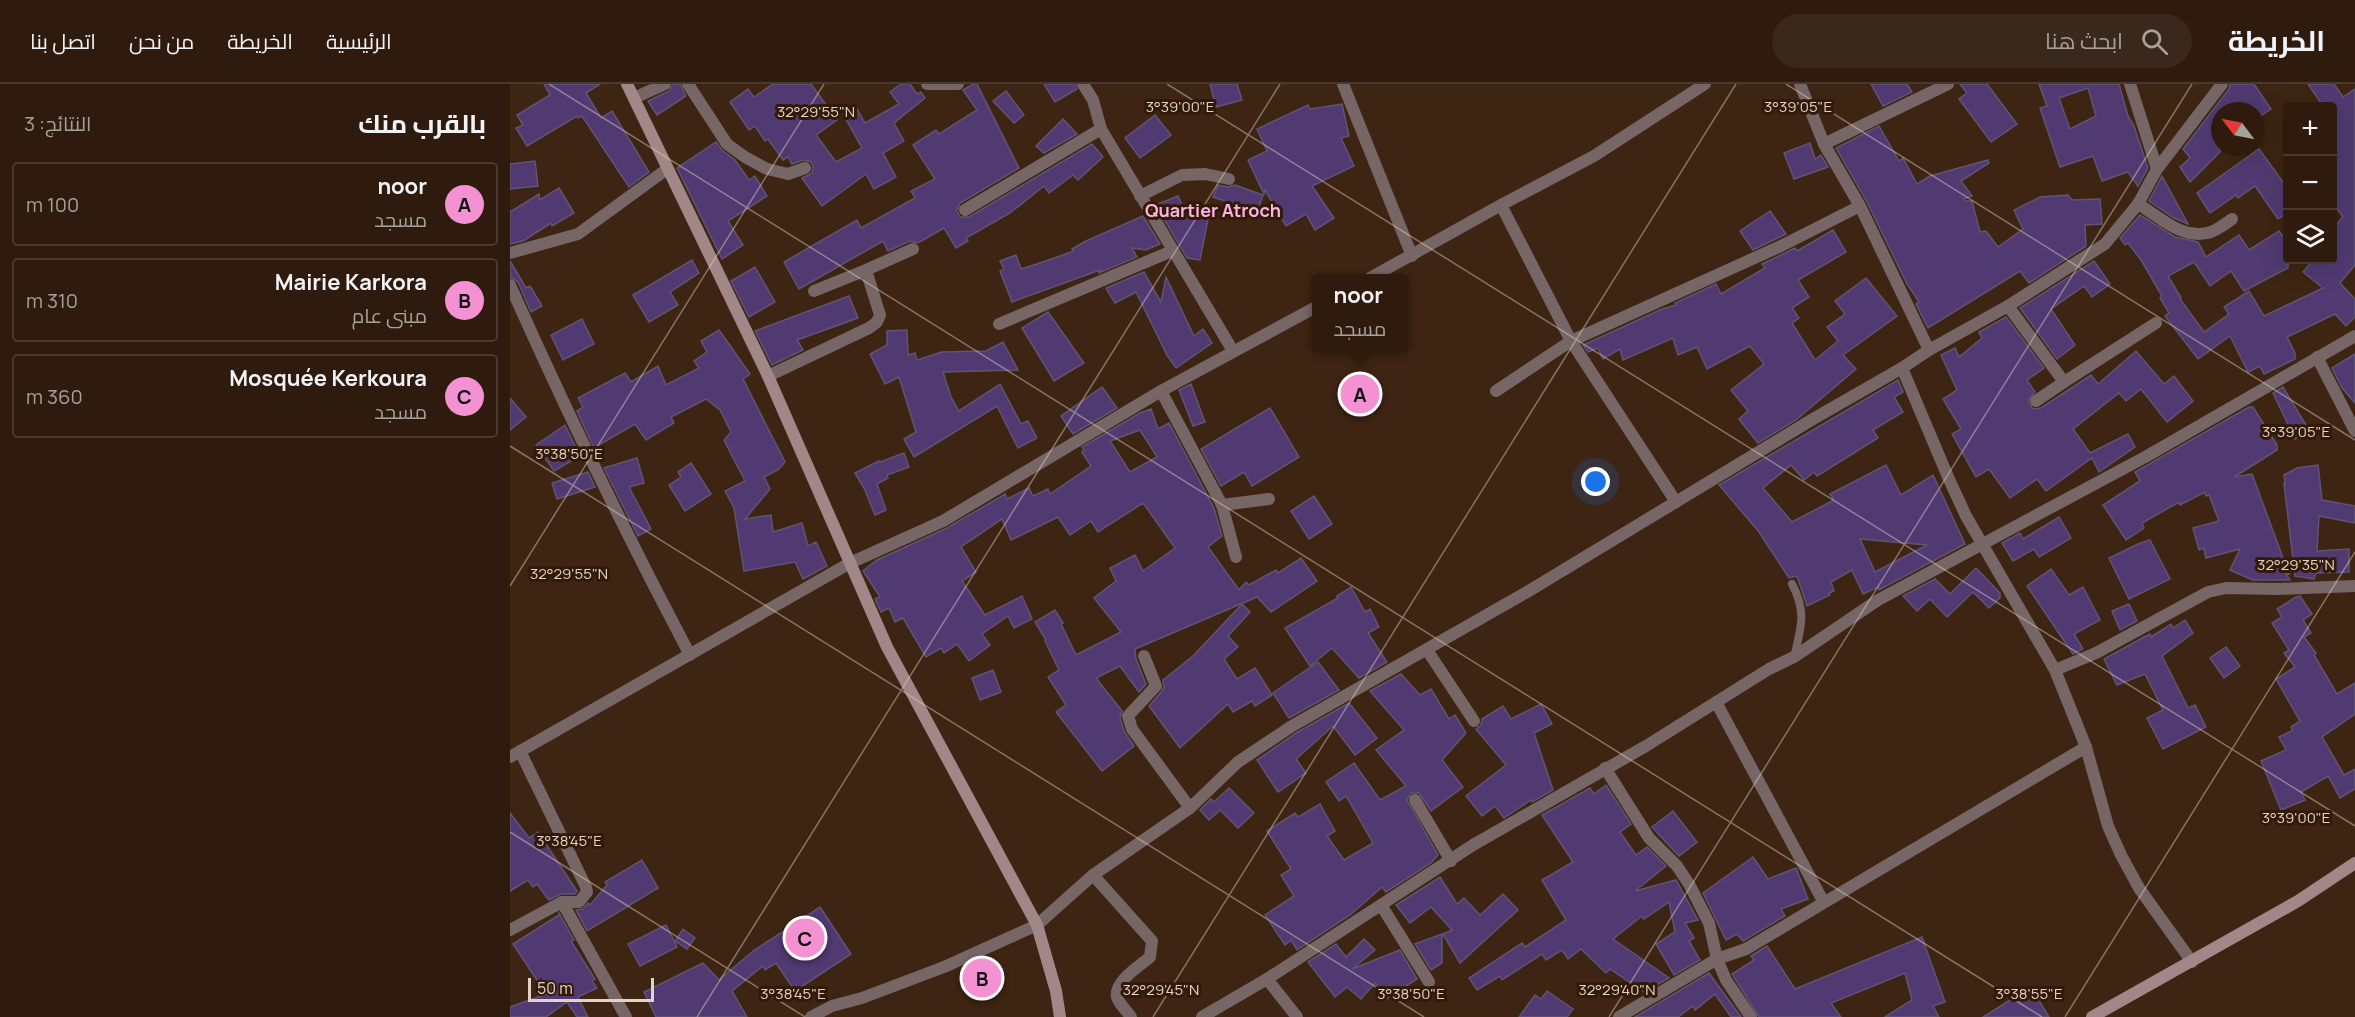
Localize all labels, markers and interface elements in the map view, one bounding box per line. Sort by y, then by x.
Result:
search box [1772,14,2192,68]
text: الخريطة [2228,21,2325,59]
icon: search [2138,25,2171,58]
text: ابحث هنا [2045,26,2123,56]
text: اتصل بنا [30,27,96,55]
text: من نحن [129,27,194,55]
text: الخريطة [227,27,293,55]
text: الرئيسية [326,27,392,55]
text: 3°39'00"E [1146,96,1214,117]
text: 3°39'05"E [1764,96,1832,117]
text: 32°29'55"N [777,101,855,122]
north arrow [2211,102,2265,156]
map controls [2283,102,2337,264]
button: + [2283,102,2337,156]
text: بالقرب منك [358,105,486,141]
text: النتائج: 3 [24,110,91,137]
button: − [2283,156,2337,210]
text: noor [377,171,427,201]
text: 100 m [26,191,79,218]
text: A [458,191,471,218]
district label: Quartier Atroch [1145,198,1281,222]
text: مسجد [374,206,427,233]
button: layers [2283,210,2337,264]
text: Mairie Karkora [275,267,427,297]
popup [1312,274,1408,352]
text: noor [1334,280,1383,310]
text: 310 m [26,287,78,314]
text: B [458,287,471,314]
text: مبنى عام [352,302,427,329]
text: مسجد [1334,315,1386,342]
text: Mosquée Kerkoura [229,363,427,393]
pin: A [1340,372,1380,416]
text: 360 m [26,383,83,410]
text: C [457,383,472,410]
text: مسجد [374,398,427,425]
text: 3°39'05"E [2262,421,2330,442]
text: 3°38'50"E [535,443,603,464]
your location [1581,467,1610,496]
text: 32°29'35"N [2257,554,2335,575]
text: 32°29'55"N [530,563,608,584]
text: 3°39'00"E [2262,807,2330,828]
text: 3°38'45"E [536,830,602,851]
pin: C [786,916,824,960]
pin: B [962,956,1002,1000]
scale bar [528,975,654,1002]
text: 50 m [537,977,573,999]
text: 32°29'45"N [1123,979,1199,1000]
text: 32°29'40"N [1579,979,1656,1000]
text: 3°38'45"E [760,983,826,1004]
text: 3°38'50"E [1377,983,1445,1004]
text: 3°38'55"E [1995,983,2063,1004]

